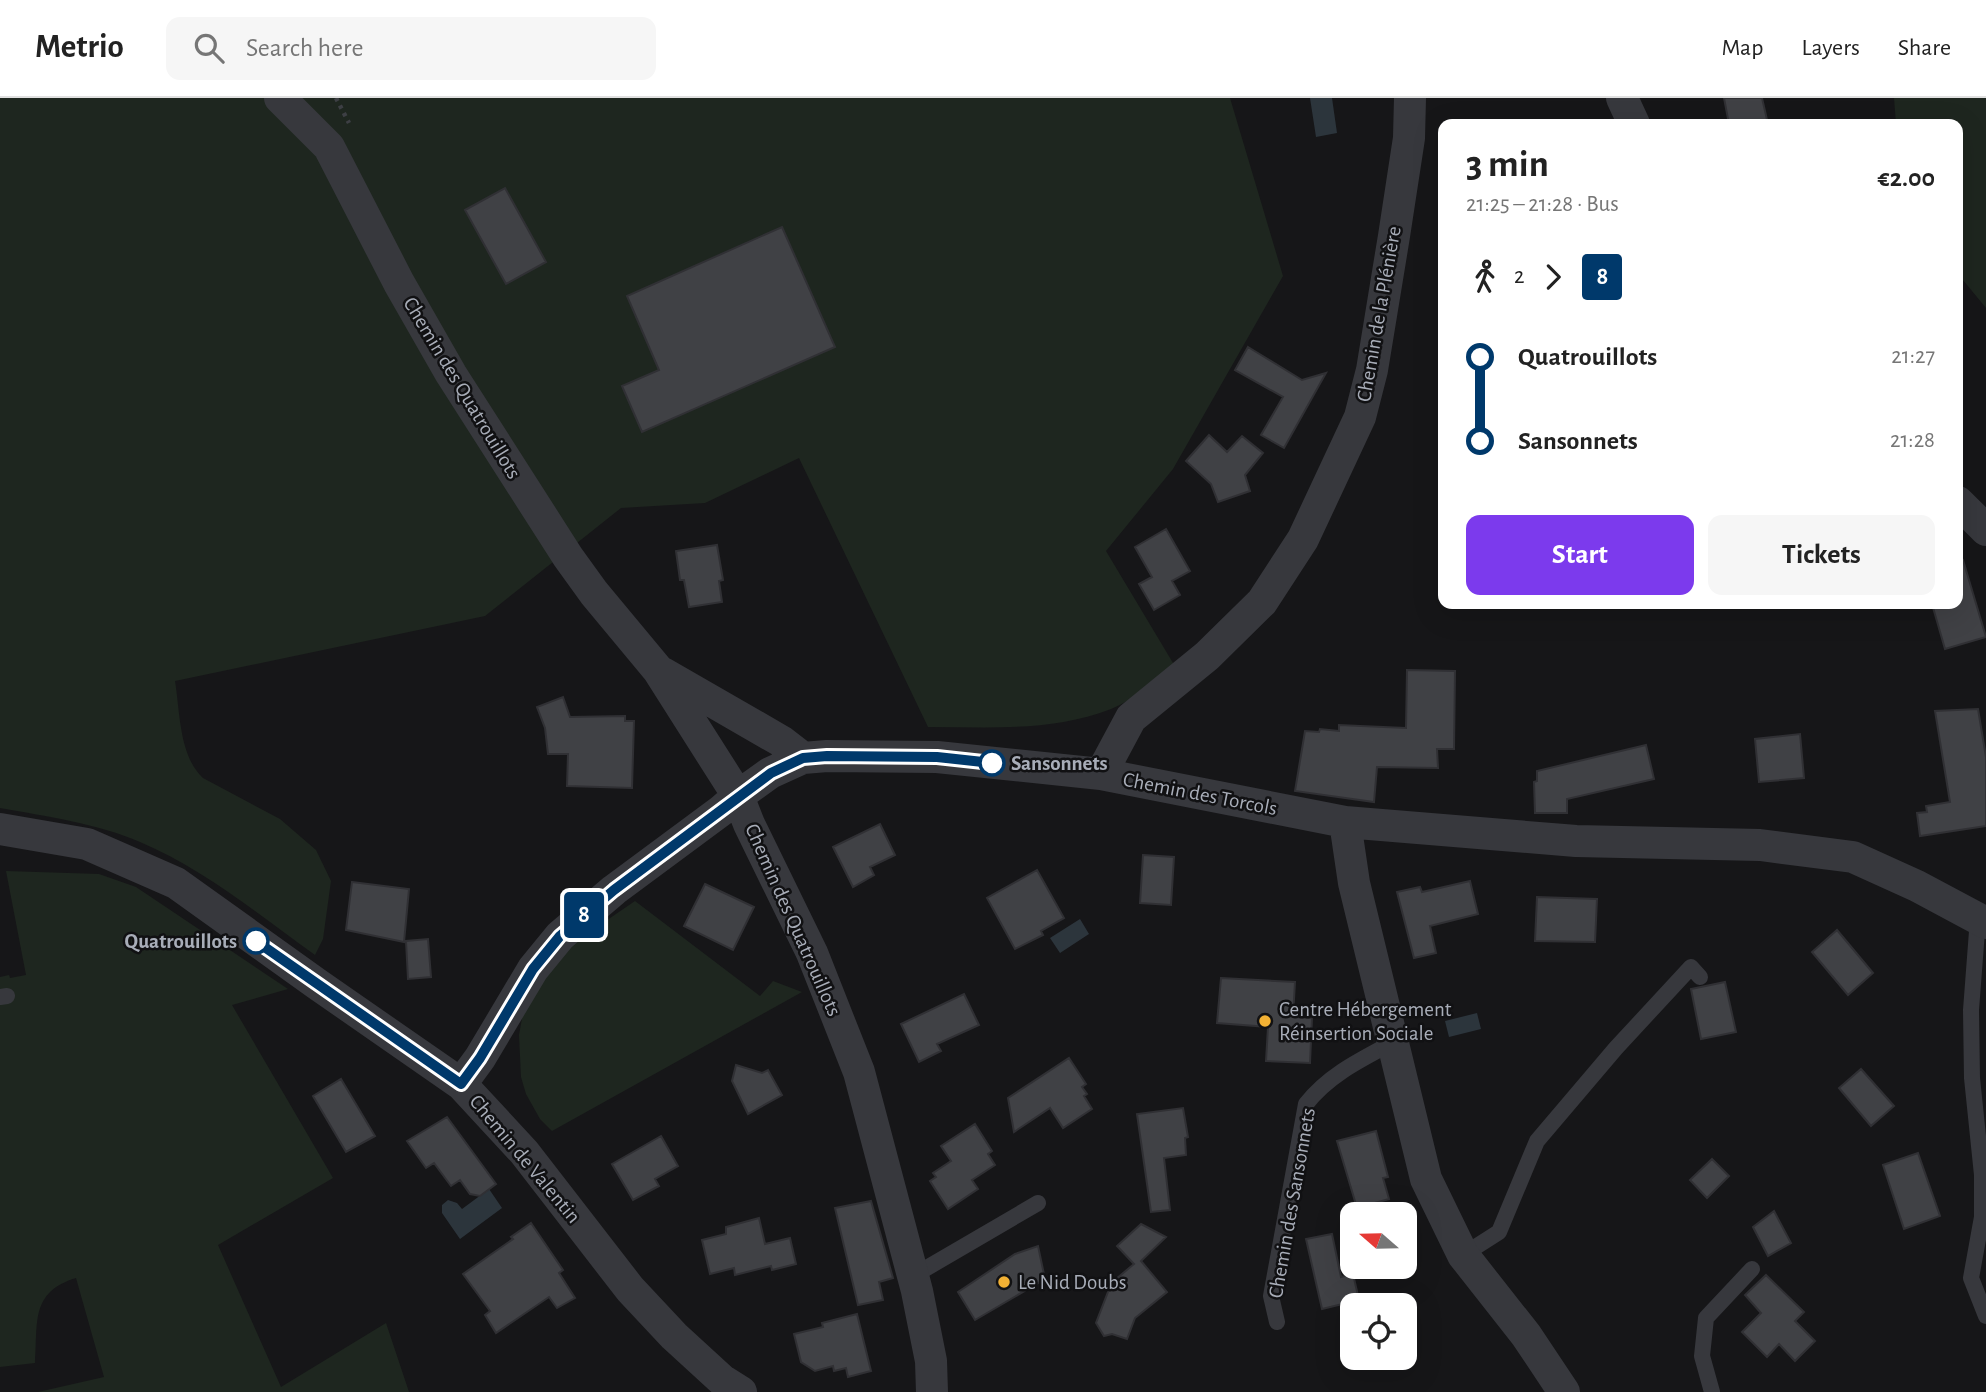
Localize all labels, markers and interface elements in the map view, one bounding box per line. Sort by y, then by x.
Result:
search box [166,17,656,80]
icon: search [190,29,228,67]
text: Metrio [35,31,124,64]
text: Search here [246,35,363,61]
text: Map [1721,36,1763,60]
text: Layers [1801,36,1860,60]
text: Share [1898,36,1951,60]
text: 3 min [1466,146,1549,184]
text: €2.00 [1878,165,1935,191]
text: 21:25 – 21:28 · Bus [1466,193,1619,216]
street label: Chemin de la Plénière [1353,225,1405,403]
icon: walk [1466,258,1504,296]
icon: forward [1534,258,1572,296]
text: 2 [1514,265,1524,288]
text: 8 [1596,265,1608,289]
street label: Chemin des Quatrouillots [399,293,525,483]
text: Quatrouillots [1518,344,1657,370]
text: 21:27 [1891,345,1935,368]
text: Sansonnets [1518,428,1638,454]
text: 21:28 [1890,429,1935,452]
button: Start [1466,515,1694,595]
button: Tickets [1708,515,1935,595]
marker: Sansonnets [979,750,1005,776]
place label: Sansonnets [1011,753,1108,774]
street label: Chemin des Torcols [1121,769,1279,819]
street label: Chemin des Quatrouillots [741,821,845,1019]
line badge: 8 [561,892,607,938]
text: 8 [578,903,590,927]
marker: Quatrouillots [243,928,269,954]
place label: Quatrouillots [125,931,237,953]
place label: Centre Hébergement Réinsertion Sociale [1279,999,1452,1044]
marker: Centre Hébergement Réinsertion Sociale [1257,1013,1273,1029]
street label: Chemin de Valentin [465,1091,585,1227]
street label: Chemin des Sansonnets [1265,1106,1319,1300]
north arrow [1340,1202,1418,1279]
map controls [1340,1202,1417,1370]
place label: Le Nid Doubs [1018,1272,1127,1293]
marker: Le Nid Doubs [996,1274,1012,1290]
button: locate [1340,1293,1417,1370]

